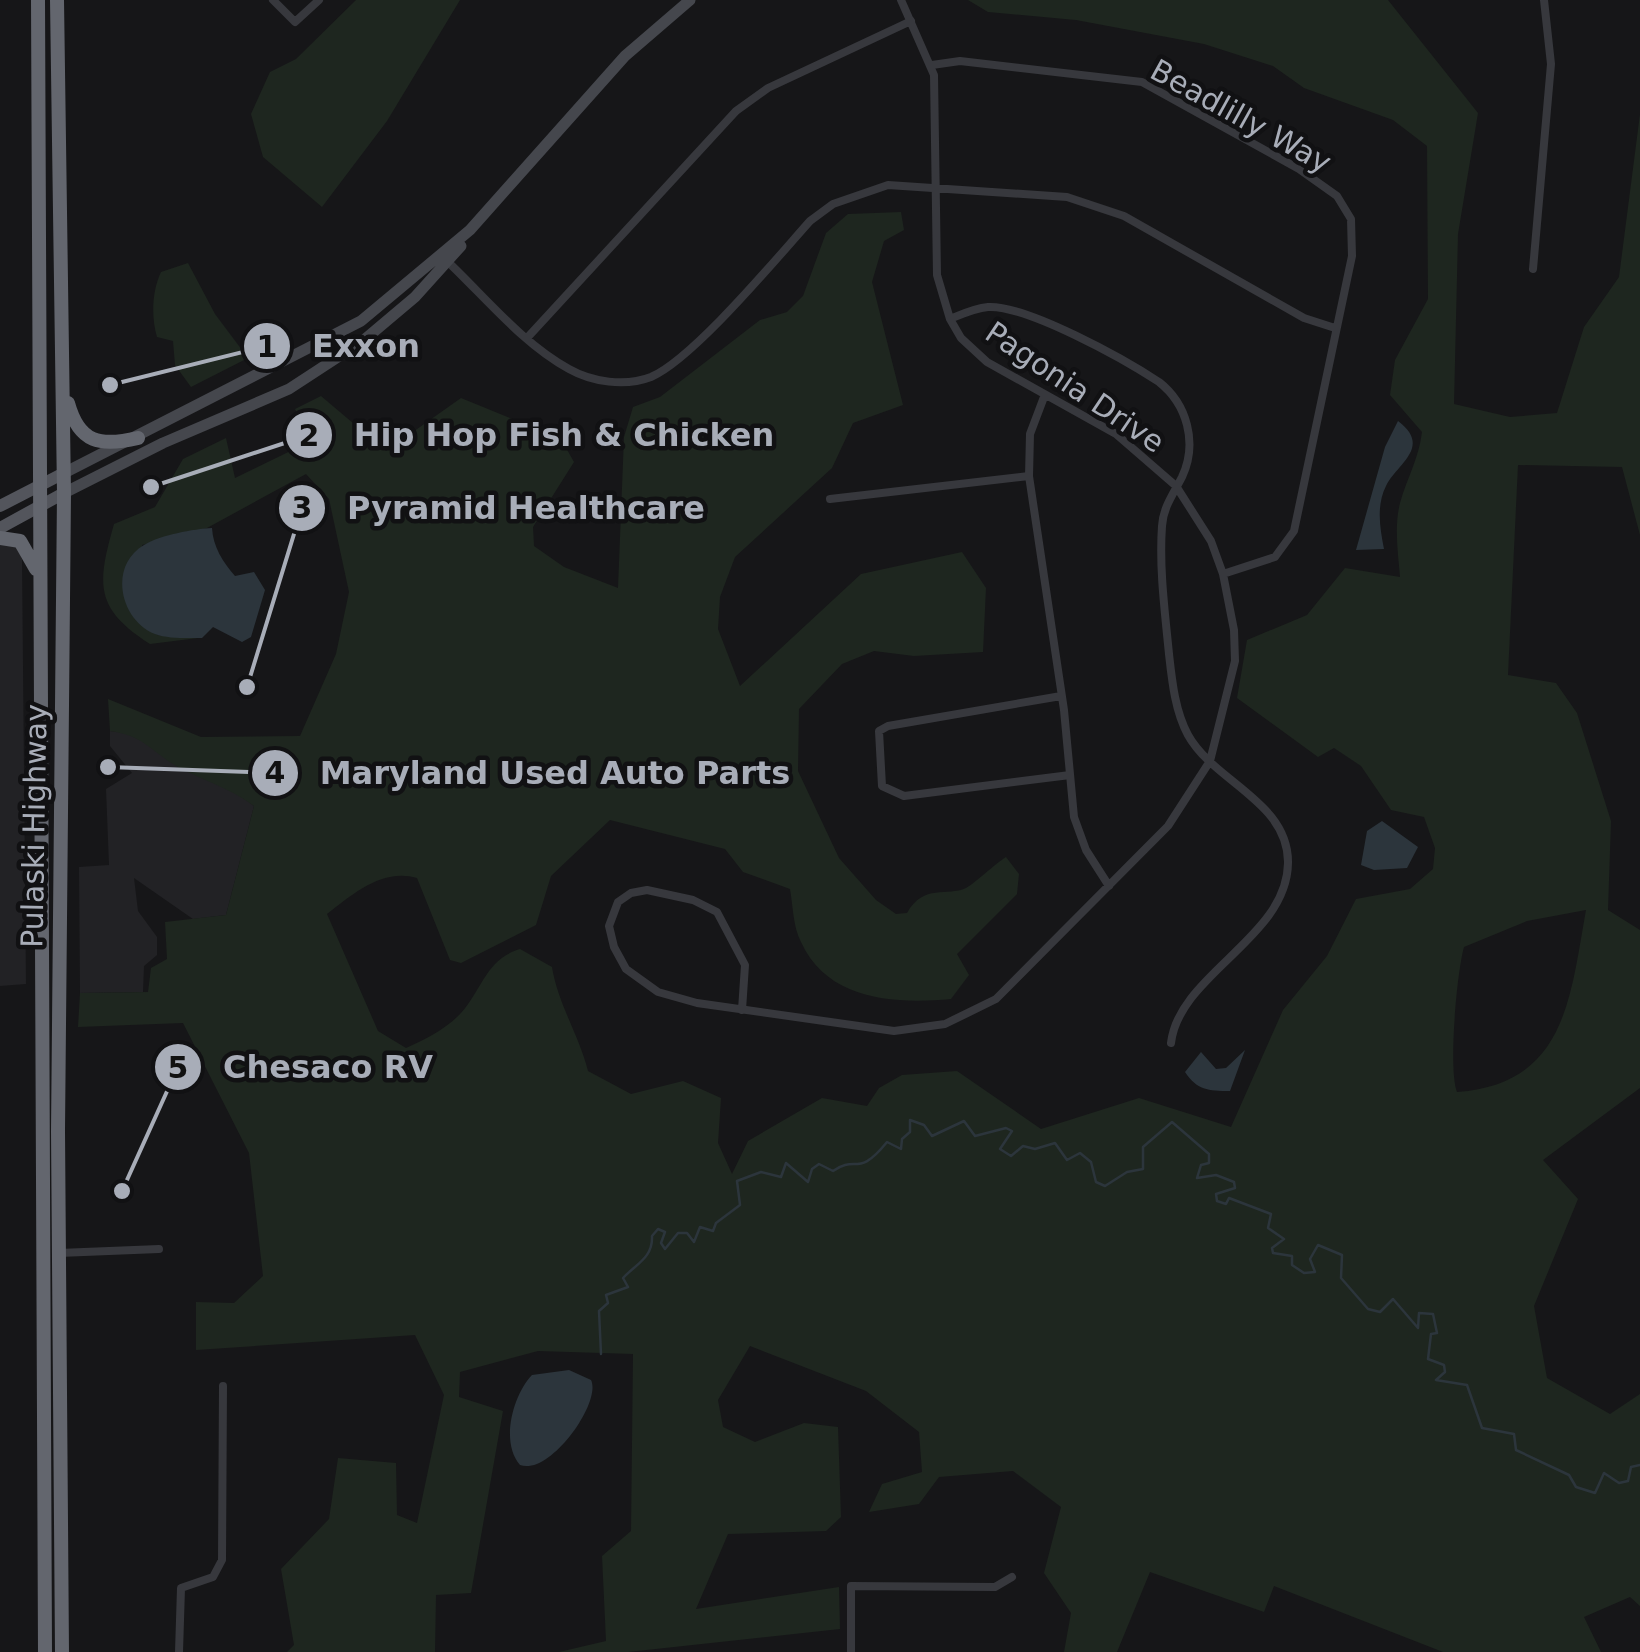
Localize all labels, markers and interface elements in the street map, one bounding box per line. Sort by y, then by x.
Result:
street label: Beadlilly Way [1145,52,1337,180]
street label: Pagonia Drive [979,314,1171,460]
callout: Exxon [242,315,440,377]
text: Exxon [312,327,420,365]
text: 1 [257,329,277,364]
callout: Hip Hop Fish & Chicken [284,404,794,466]
text: Hip Hop Fish & Chicken [354,416,774,454]
text: 2 [299,418,319,453]
callout: Pyramid Healthcare [277,477,725,539]
text: Pyramid Healthcare [347,489,705,527]
text: 3 [292,490,312,525]
street label: Pulaski Highway [14,704,54,948]
callout: Maryland Used Auto Parts [250,742,810,804]
text: Maryland Used Auto Parts [320,754,790,792]
text: 4 [265,755,285,790]
callout: Chesaco RV [153,1036,453,1098]
text: Chesaco RV [223,1048,433,1086]
text: 5 [168,1050,188,1085]

